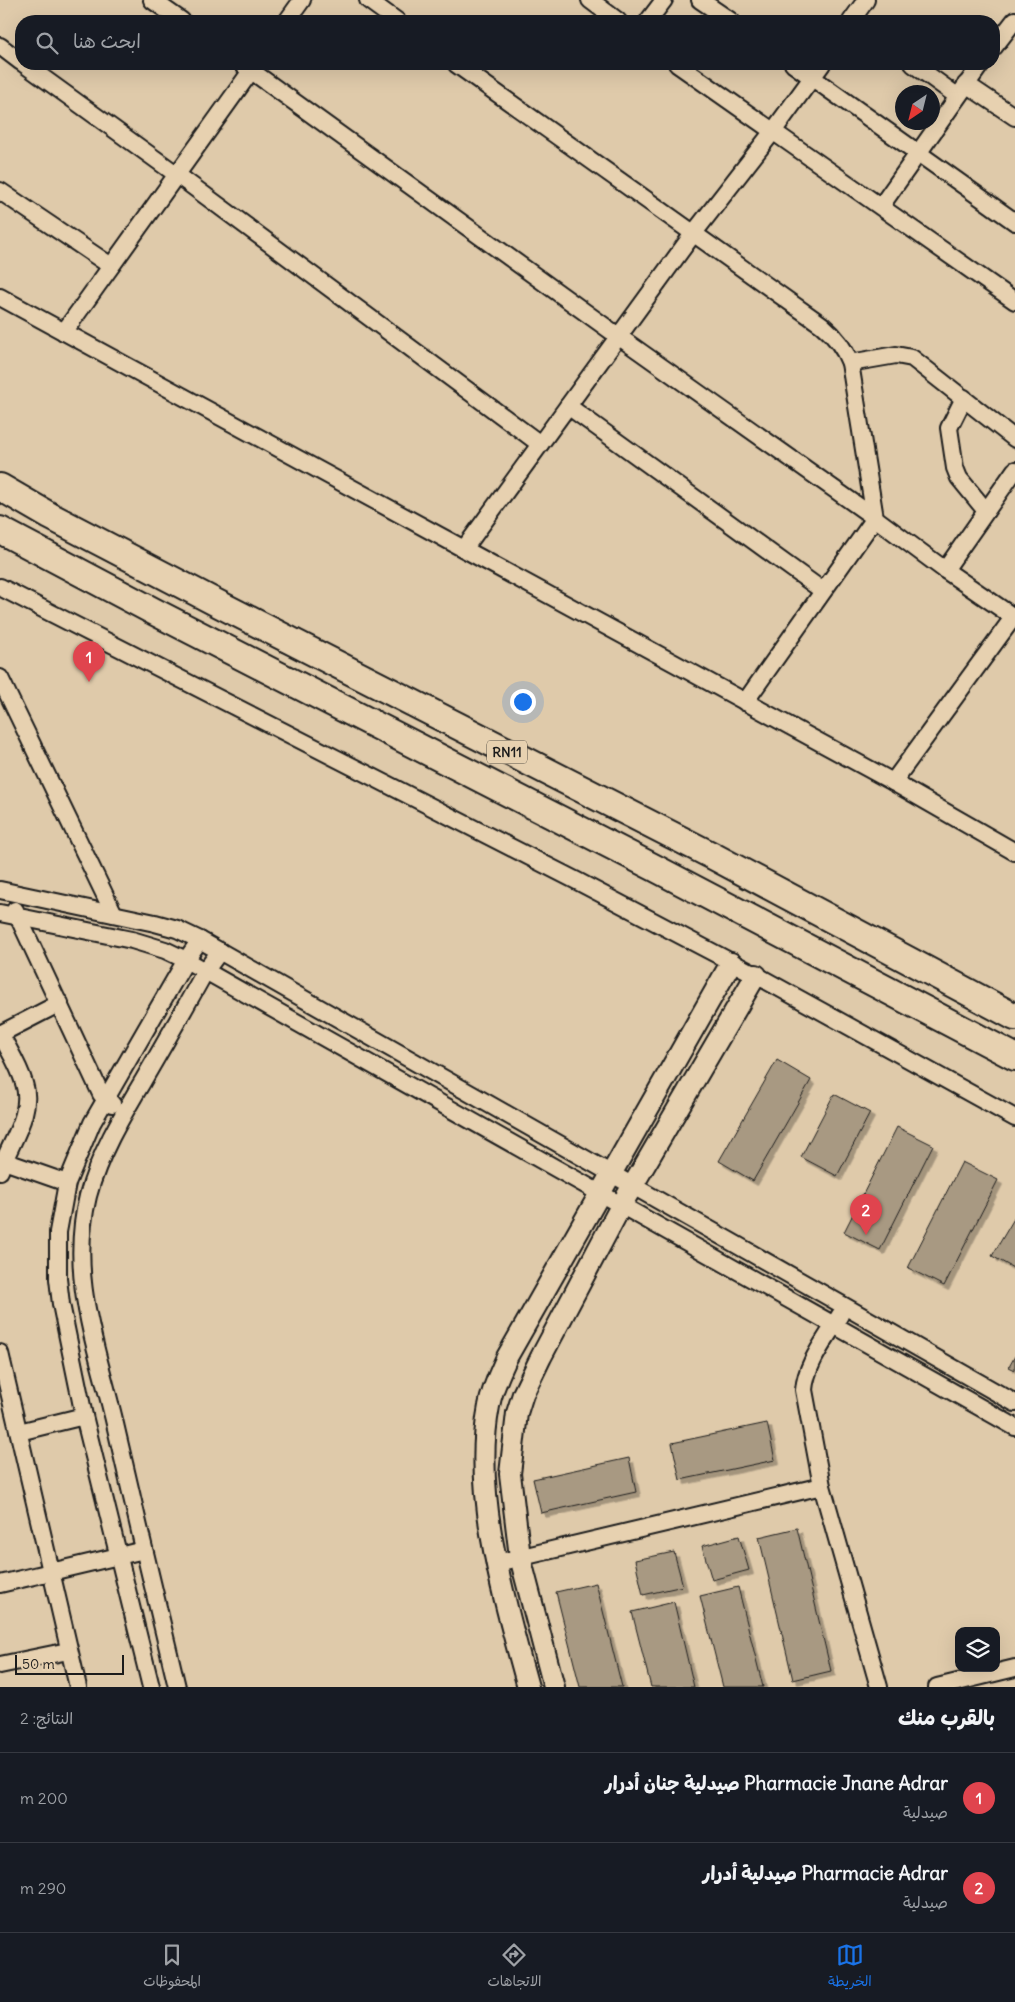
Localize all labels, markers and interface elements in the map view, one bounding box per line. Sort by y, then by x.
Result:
search box [15,15,1000,70]
icon: search [33,29,61,57]
text: ابحث هنا [73,29,141,53]
north arrow [895,85,940,130]
pin: 1 [73,641,105,682]
your location [510,689,536,715]
road number: RN11 [487,740,527,764]
pin: 2 [850,1194,882,1235]
map controls [955,1627,1000,1672]
button: layers [955,1627,1000,1672]
scale bar [15,1652,124,1675]
text: 50 m [22,1655,55,1673]
text: بالقرب منك [898,1704,995,1731]
text: النتائج: 2 [20,1708,73,1728]
text: Pharmacie Jnane Adrar صيدلية جنان أدرار [605,1771,948,1795]
text: 200 m [20,1788,68,1808]
text: 1 [976,1788,982,1808]
text: صيدلية [903,1802,948,1822]
text: Pharmacie Adrar صيدلية أدرار [702,1861,948,1885]
text: 290 m [20,1878,66,1898]
text: 2 [975,1878,983,1898]
text: صيدلية [903,1892,948,1912]
tab: المحفوظات [143,1941,201,1994]
tab: الاتجاهات [487,1941,542,1994]
tab: الخريطة [828,1941,872,1994]

